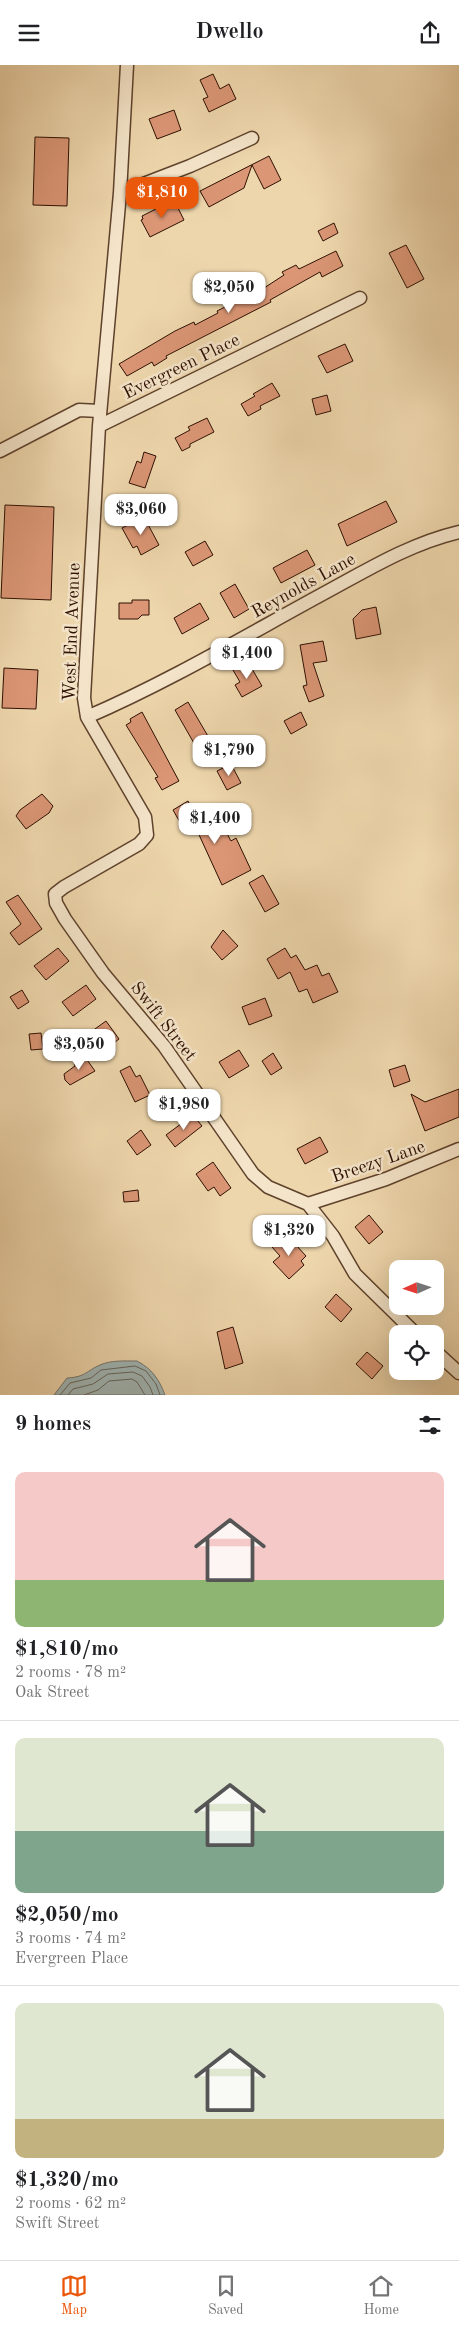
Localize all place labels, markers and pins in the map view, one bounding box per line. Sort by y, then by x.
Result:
pin: $1,810 [121,177,203,219]
pin: $2,050 [188,271,270,314]
pin: $3,060 [100,493,182,536]
pin: $1,400 [206,637,288,680]
pin: $1,790 [188,735,270,777]
pin: $1,400 [174,803,256,845]
pin: $3,050 [38,1029,120,1071]
pin: $1,980 [143,1089,225,1131]
pin: $1,320 [248,1215,330,1257]

